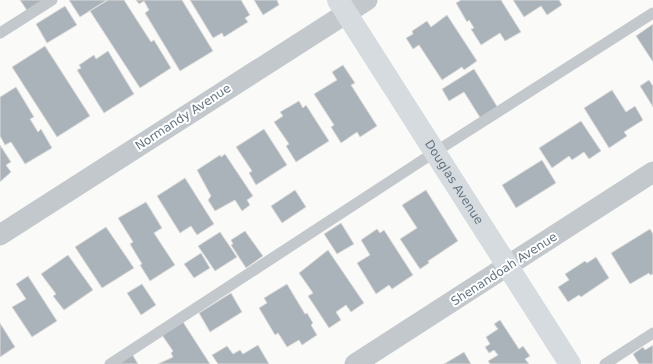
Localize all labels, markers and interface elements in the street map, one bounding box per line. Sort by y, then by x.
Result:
street label: Normandy Avenue [133,81,233,153]
street label: Douglas Avenue [422,137,486,227]
street label: Shenandoah Avenue [448,229,560,309]

